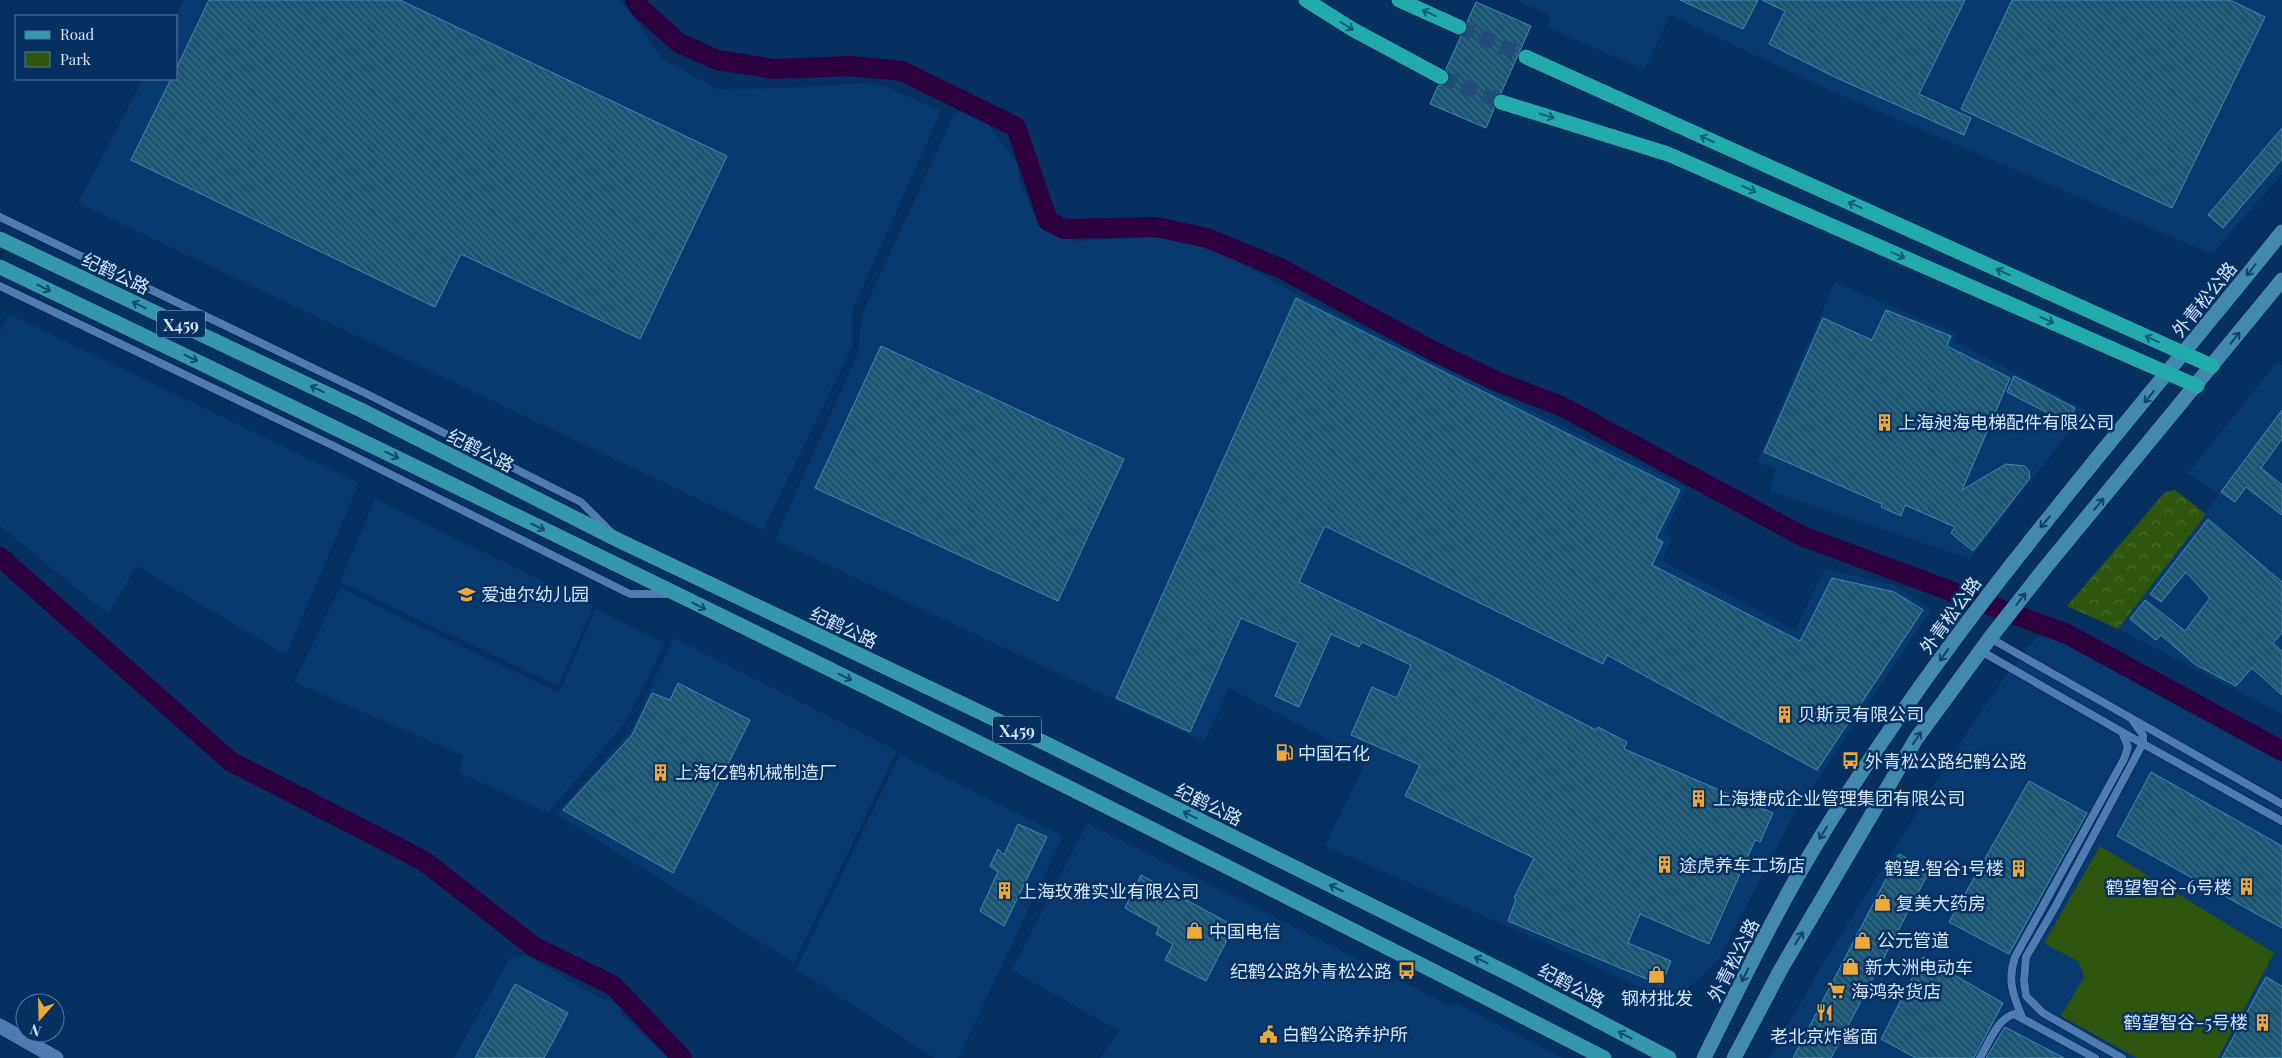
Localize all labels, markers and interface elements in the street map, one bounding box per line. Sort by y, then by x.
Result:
one-way arrow [1422,8,1437,18]
legend [15,15,178,80]
one-way arrow [1340,21,1354,31]
text: Road [60,24,94,44]
text: Park [60,49,92,69]
one-way arrow [1539,112,1555,122]
one-way arrow [1700,133,1715,143]
one-way arrow [1741,185,1756,195]
one-way arrow [1848,200,1863,210]
street label: 纪鹤公路 [78,247,154,299]
one-way arrow [1890,250,1905,260]
street label: 外青松公路 [2166,256,2242,342]
one-way arrow [2246,264,2257,277]
one-way arrow [1996,267,2011,276]
one-way arrow [36,284,51,294]
one-way arrow [132,299,147,309]
road number: X459 [157,310,205,338]
one-way arrow [2039,315,2054,325]
one-way arrow [2230,331,2241,344]
one-way arrow [2145,333,2160,343]
one-way arrow [183,354,198,364]
one-way arrow [310,384,325,394]
one-way arrow [2143,390,2155,403]
place label: 上海昶海电梯配件有限公司 [1898,410,2114,434]
building icon: 上海昶海电梯配件有限公司 [1874,412,1894,432]
street label: 纪鹤公路 [443,423,519,477]
one-way arrow [384,451,399,460]
one-way arrow [2093,497,2104,510]
one-way arrow [2040,515,2051,528]
one-way arrow [530,522,545,532]
street label: 外青松公路 [1914,572,1986,658]
place label: 爱迪尔幼儿园 [481,582,589,606]
school or university icon: 爱迪尔幼儿园 [457,584,477,604]
one-way arrow [2015,593,2026,606]
street label: 纪鹤公路 [806,601,882,653]
one-way arrow [691,602,706,611]
one-way arrow [1939,648,1949,662]
one-way arrow [837,673,852,682]
place label: 贝斯灵有限公司 [1798,702,1924,726]
building icon: 贝斯灵有限公司 [1774,704,1794,724]
road number: X459 [993,716,1041,744]
one-way arrow [1912,731,1922,745]
place label: 中国石化 [1298,741,1370,765]
fuel station icon: 中国石化 [1274,743,1294,763]
place label: 外青松公路纪鹤公路 [1865,749,2027,773]
bus stop icon: 外青松公路纪鹤公路 [1841,751,1861,771]
place label: 上海亿鹤机械制造厂 [675,760,837,784]
building icon: 上海亿鹤机械制造厂 [651,762,671,782]
street label: 纪鹤公路 [1171,777,1247,831]
place label: 上海捷成企业管理集团有限公司 [1713,786,1965,810]
building icon: 上海捷成企业管理集团有限公司 [1689,788,1709,808]
one-way arrow [1183,810,1198,820]
one-way arrow [1818,825,1828,839]
place label: 途虎养车工场店 [1679,853,1805,877]
building icon: 途虎养车工场店 [1655,855,1675,875]
place label: 鹤望·智谷1号楼 [1885,856,2004,880]
building icon: 鹤望·智谷1号楼 [2008,858,2028,878]
place label: 鹤望智谷-6号楼 [2106,875,2232,899]
building icon: 鹤望智谷-6号楼 [2236,877,2256,897]
place label: 上海玫雅实业有限公司 [1019,879,1199,903]
building icon: 上海玫雅实业有限公司 [995,881,1015,901]
one-way arrow [1329,883,1344,892]
place label: 复美大药房 [1896,891,1986,915]
shop icon: 复美大药房 [1872,893,1892,913]
street label: 外青松公路 [1702,914,1764,1006]
place label: 中国电信 [1209,919,1281,943]
shop icon: 中国电信 [1185,921,1205,941]
place label: 公元管道 [1877,928,1949,952]
shop icon: 公元管道 [1853,930,1873,950]
one-way arrow [1794,932,1804,946]
one-way arrow [1474,955,1489,965]
place label: 新大洲电动车 [1865,955,1973,979]
shop icon: 新大洲电动车 [1841,957,1861,977]
street label: 纪鹤公路 [1535,958,1609,1012]
place label: 纪鹤公路外青松公路 [1230,959,1392,983]
bus stop icon: 纪鹤公路外青松公路 [1396,961,1416,981]
shop icon: 钢材批发 [1647,965,1667,985]
one-way arrow [1740,968,1750,983]
place label: 海鸿杂货店 [1851,979,1941,1003]
supermarket icon: 海鸿杂货店 [1827,981,1847,1001]
place label: 钢材批发 [1621,986,1693,1010]
north arrow [15,993,65,1043]
restaurant icon: 老北京炸酱面 [1814,1003,1834,1023]
place label: 鹤望智谷-5号楼 [2124,1010,2248,1034]
building icon: 鹤望智谷-5号楼 [2252,1012,2272,1032]
text: N [27,1020,43,1041]
place label: 白鹤公路养护所 [1282,1022,1408,1046]
public building icon: 白鹤公路养护所 [1258,1024,1278,1044]
place label: 老北京炸酱面 [1770,1024,1878,1048]
one-way arrow [1618,1030,1633,1040]

